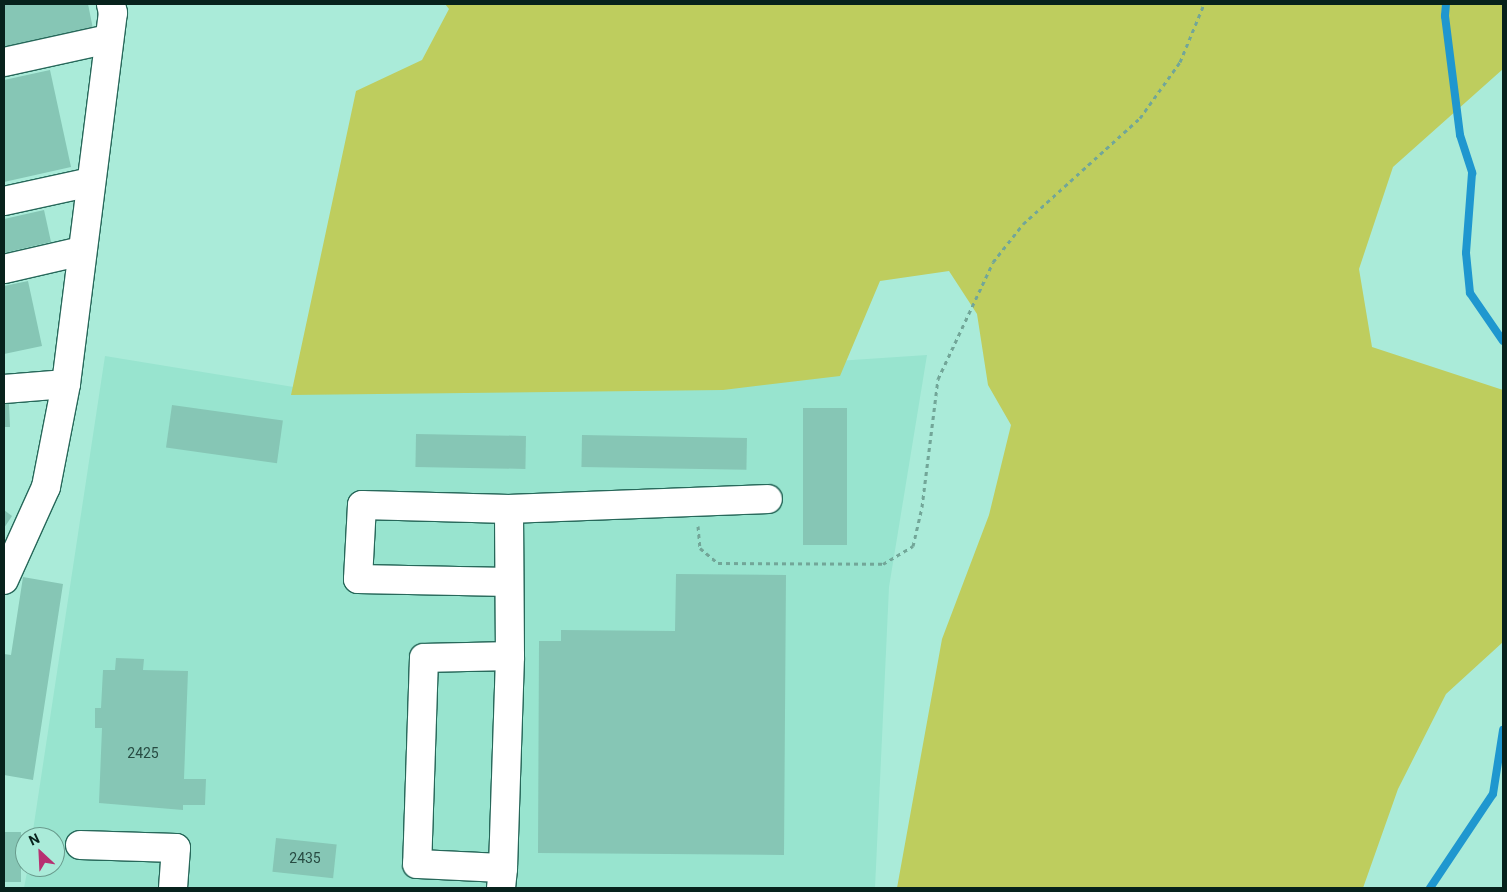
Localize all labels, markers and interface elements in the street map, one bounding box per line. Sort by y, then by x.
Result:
house number: 2425 [127,745,159,761]
north arrow [15,827,65,877]
text: N [26,830,42,849]
house number: 2435 [289,850,321,866]

